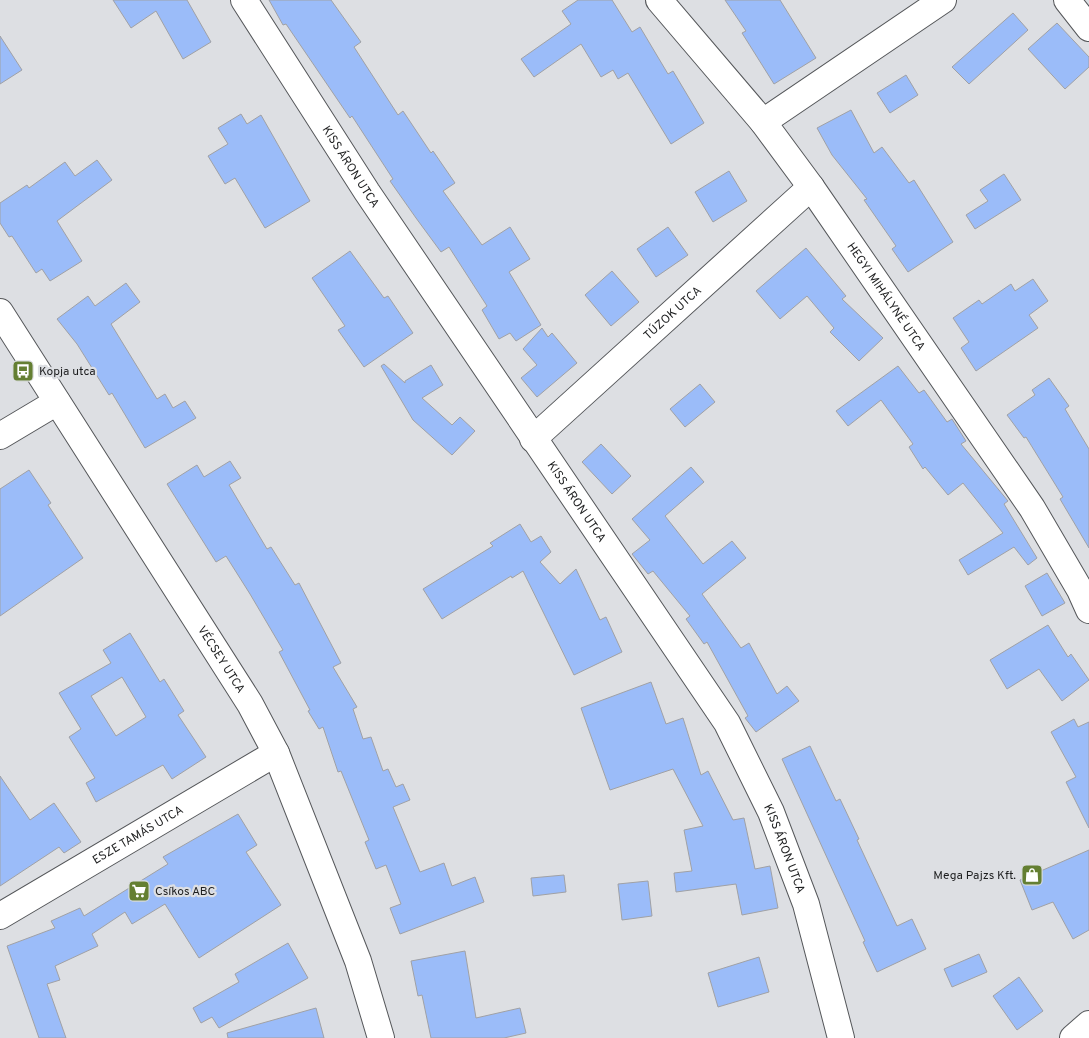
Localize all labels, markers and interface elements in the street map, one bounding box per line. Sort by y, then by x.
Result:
street label: KISS ÁRON UTCA [318,123,382,211]
street label: HEGYI MIHÁLYNÉ UTCA [843,240,928,354]
street label: TÚZOK UTCA [641,283,705,344]
bus stop icon: Kopja utca [11,359,35,383]
place label: Kopja utca [39,364,96,380]
street label: KISS ÁRON UTCA [543,459,609,546]
street label: VÉCSEY UTCA [193,623,248,697]
street label: ESZE TAMÁS UTCA [90,802,187,869]
street label: KISS ÁRON UTCA [759,802,808,896]
shop icon: Mega Pajzs Kft. [1020,863,1044,887]
place label: Mega Pajzs Kft. [933,868,1016,884]
supermarket icon: Csíkos ABC [127,879,151,903]
place label: Csíkos ABC [155,884,216,900]

